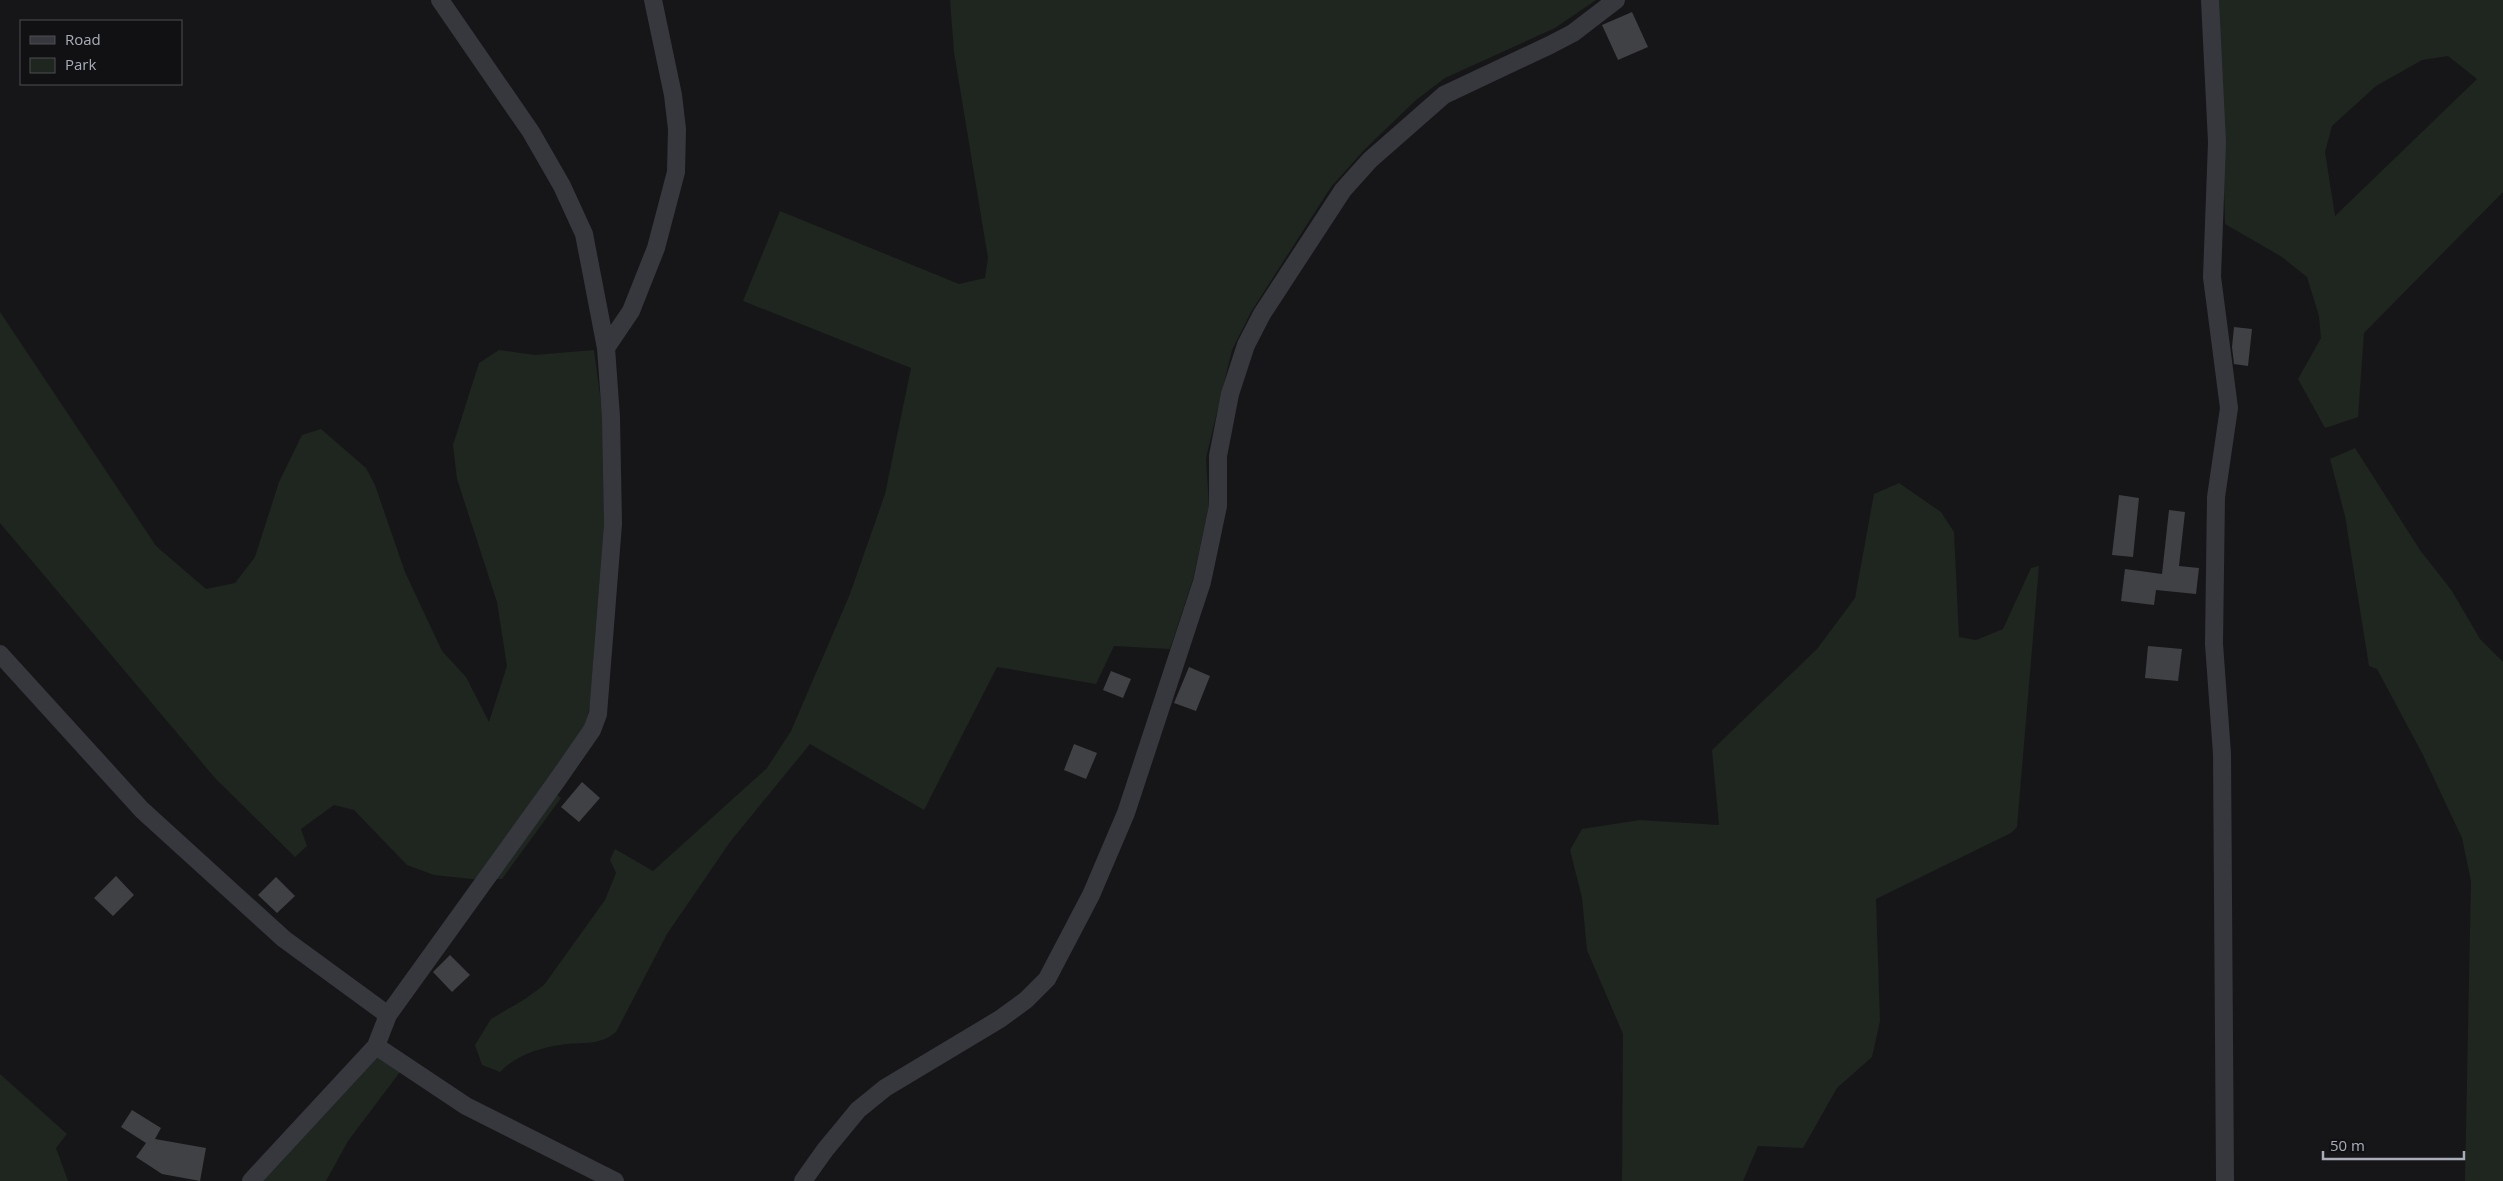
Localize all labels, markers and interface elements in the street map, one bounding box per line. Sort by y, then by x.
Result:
legend [20,20,182,85]
text: Road [65,29,101,49]
text: Park [65,54,96,74]
scale bar [2323,1128,2464,1160]
text: 50 m [2330,1135,2365,1155]

